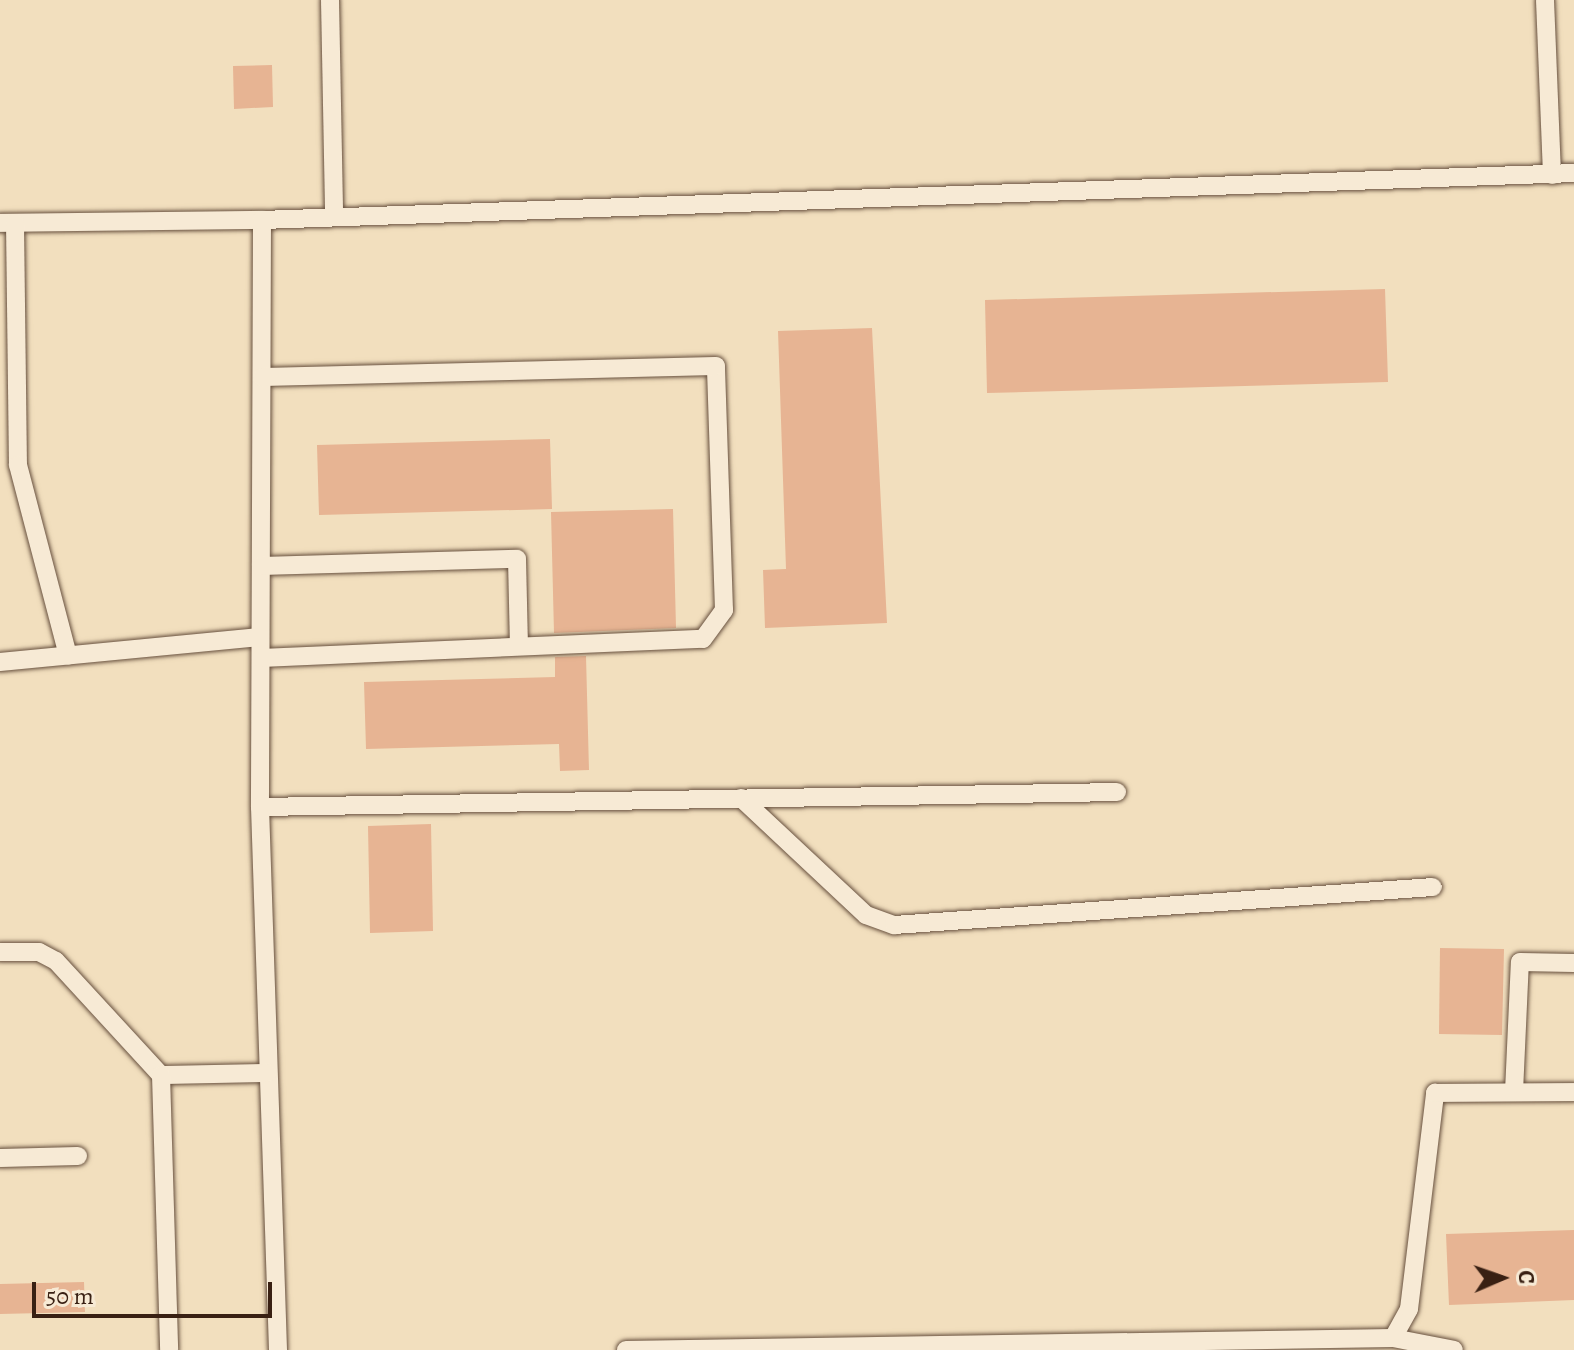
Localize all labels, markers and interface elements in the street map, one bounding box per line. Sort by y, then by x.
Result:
north arrow [1462,1238,1542,1318]
scale bar [36,1266,276,1316]
text: С [1511,1270,1541,1284]
text: 50 m [46,1280,94,1312]

